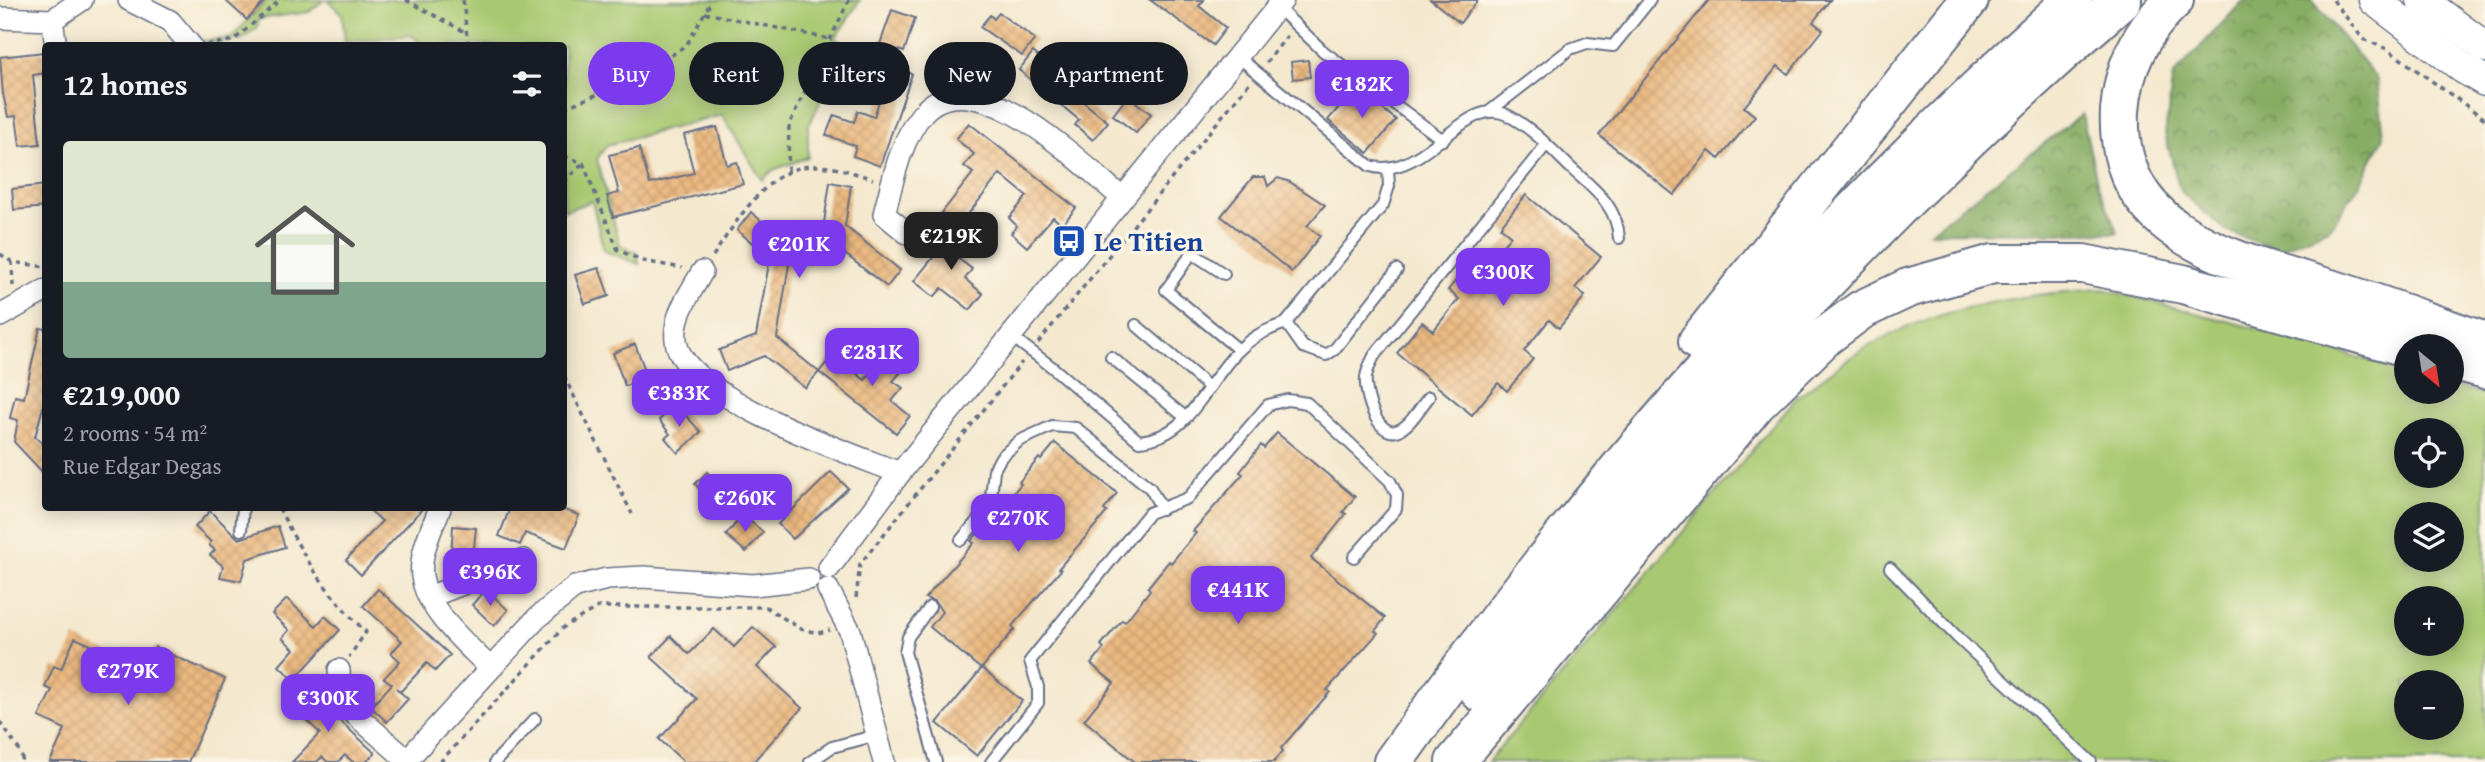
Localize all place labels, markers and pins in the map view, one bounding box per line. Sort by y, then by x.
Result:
pin: €182K [1313,60,1411,120]
pin: €219K [902,212,1000,272]
pin: €201K [750,220,848,280]
place label: Le Titien [1094,220,1204,261]
bus stop icon: Le Titien [1050,222,1088,260]
pin: €300K [1454,248,1552,308]
pin: €281K [823,328,921,388]
pin: €383K [630,370,728,429]
pin: €260K [696,475,794,534]
pin: €270K [969,494,1067,554]
pin: €396K [441,548,539,608]
pin: €441K [1189,566,1287,626]
pin: €279K [79,648,177,707]
pin: €300K [279,674,377,734]

